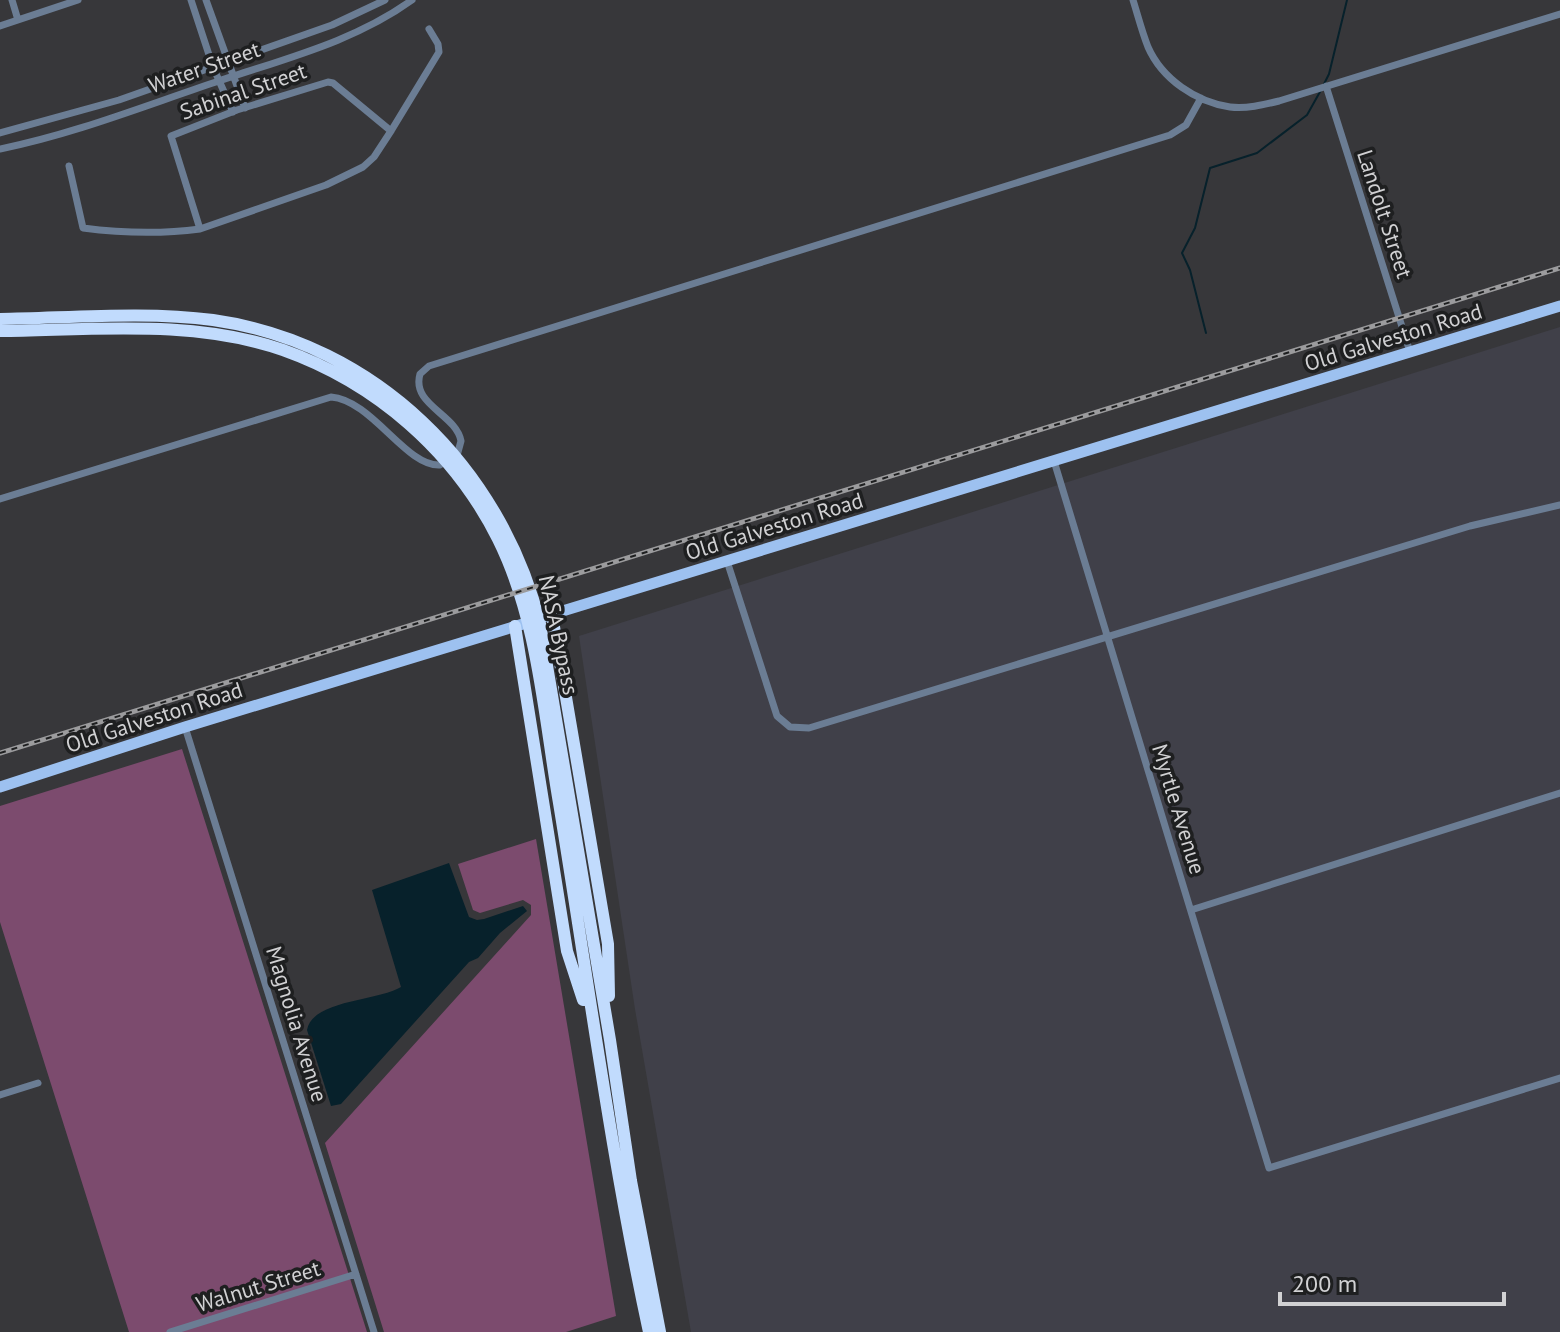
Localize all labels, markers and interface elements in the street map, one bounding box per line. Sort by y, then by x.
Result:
street label: Water Street [145,35,264,99]
street label: Sabinal Street [176,56,310,126]
street label: Landolt Street [1351,146,1419,282]
street label: Old Galveston Road [1301,297,1485,377]
street label: Old Galveston Road [682,486,866,566]
street label: NASA Bypass [533,573,585,697]
street label: Old Galveston Road [62,675,246,759]
street label: Myrtle Avenue [1146,740,1212,878]
street label: Magnolia Avenue [260,943,334,1105]
street label: Walnut Street [193,1254,324,1318]
scale bar [1280,1256,1504,1306]
text: 200 m [1292,1268,1357,1299]

